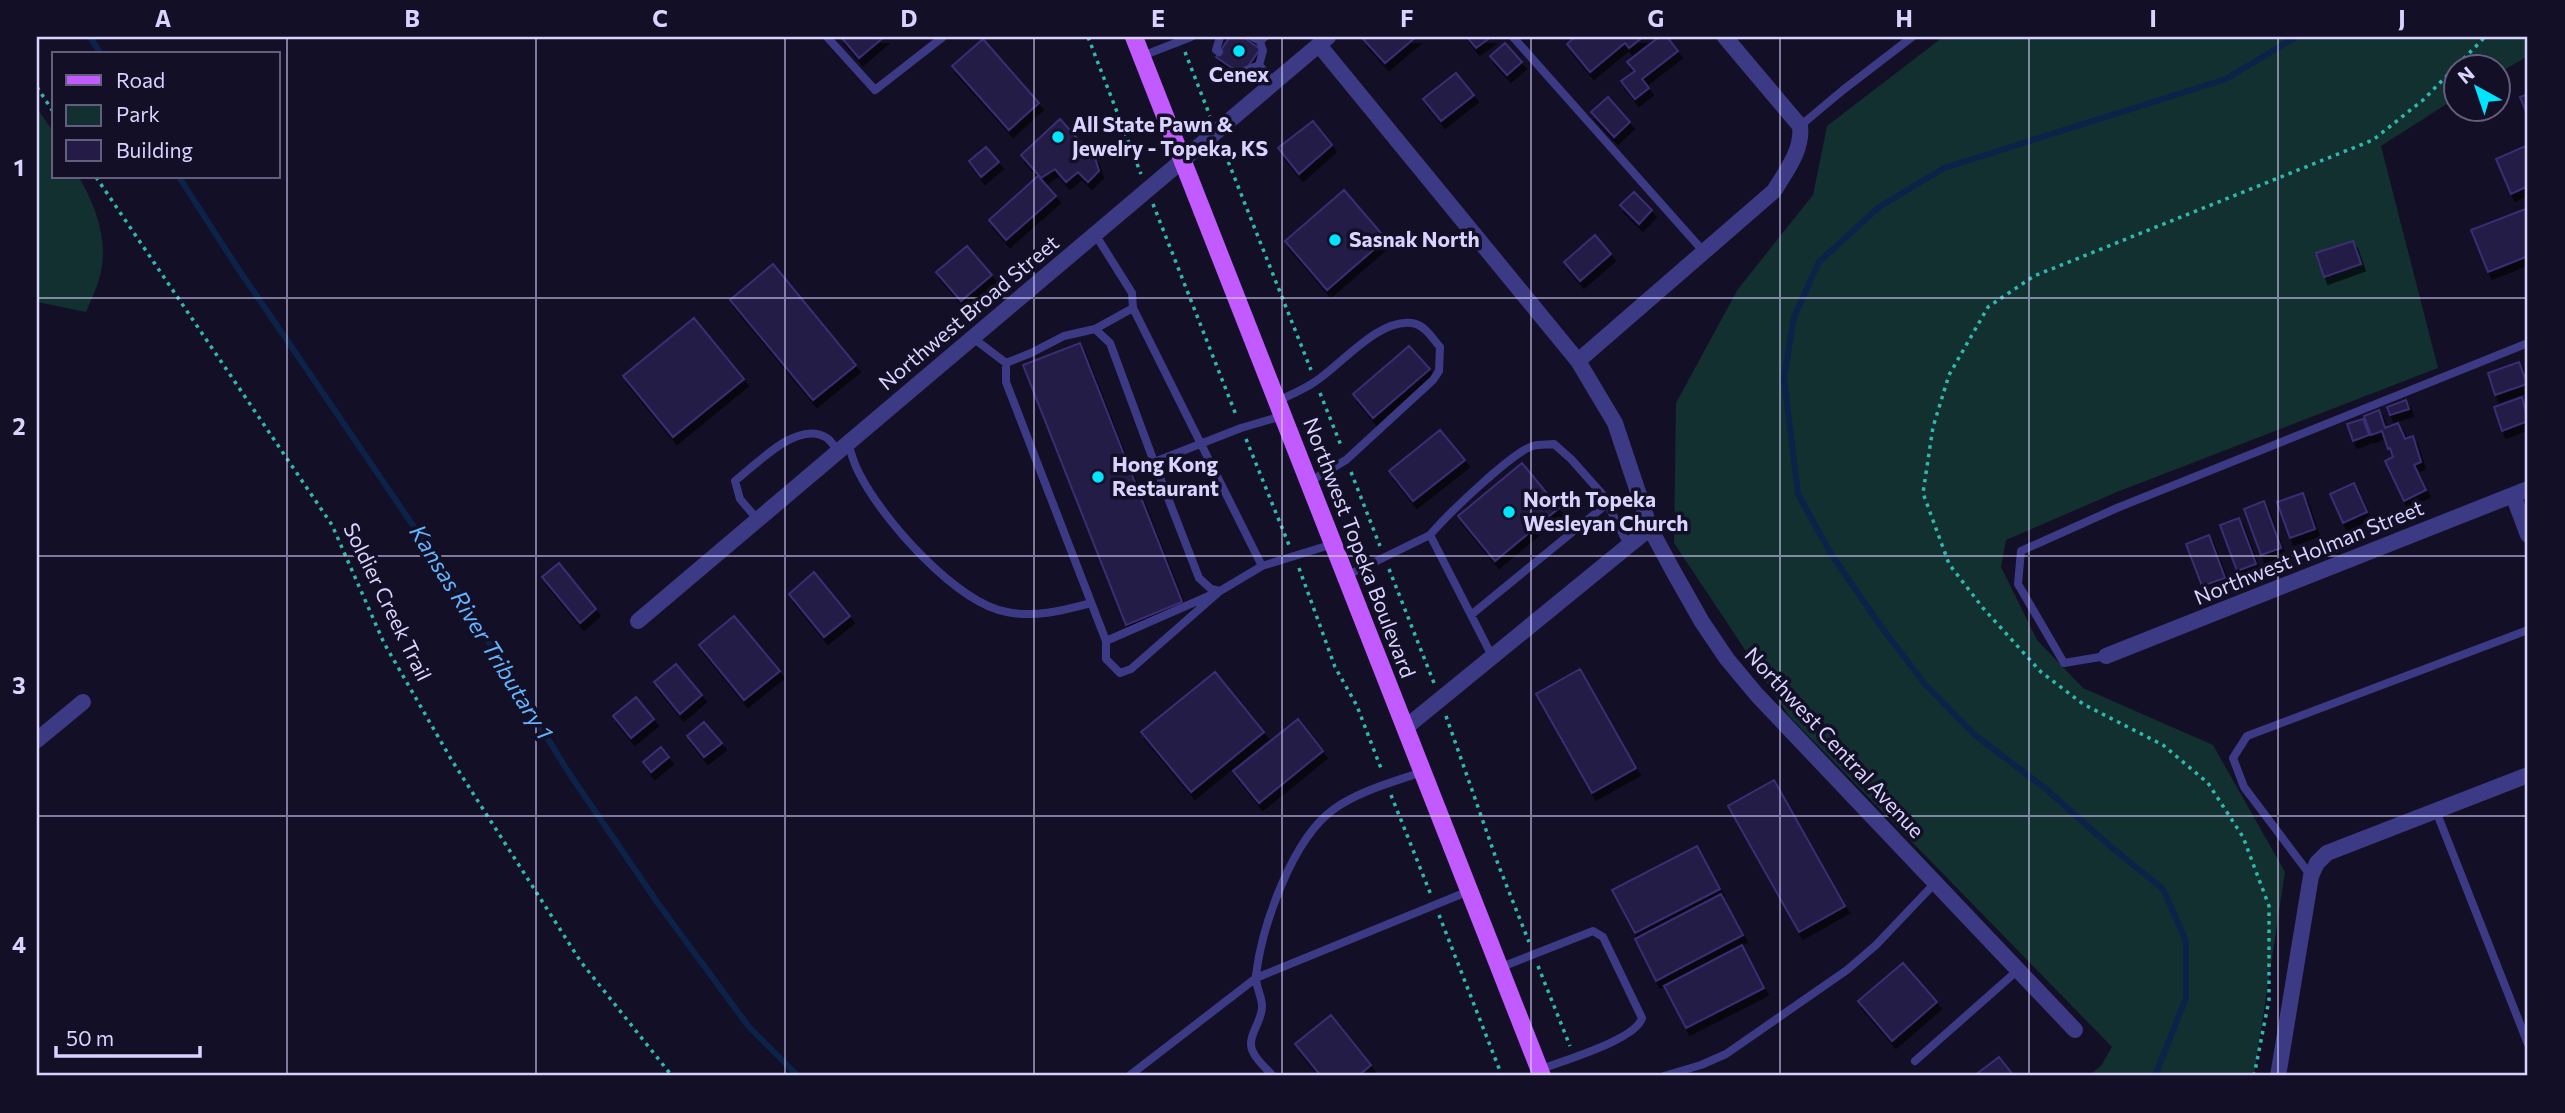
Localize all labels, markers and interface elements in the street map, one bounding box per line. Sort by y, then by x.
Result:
text: A [155,4,172,32]
text: B [404,4,420,32]
text: C [652,4,668,32]
text: D [901,4,918,32]
text: E [1151,4,1165,32]
text: F [1400,4,1414,32]
text: G [1648,4,1664,32]
text: H [1895,4,1913,32]
text: I [2149,4,2157,32]
text: J [2398,4,2406,32]
marker: Cenex [1231,43,1247,59]
legend [52,52,280,178]
north arrow [2442,52,2512,122]
place label: Cenex [1209,61,1269,86]
text: N [2453,61,2479,88]
text: Road [116,67,165,92]
text: Park [116,101,160,126]
place label: All State Pawn & Jewelry - Topeka, KS [1072,111,1268,160]
marker: All State Pawn & Jewelry - Topeka, KS [1050,129,1066,145]
text: Building [116,137,193,162]
text: 1 [14,153,24,181]
place label: Sasnak North [1349,226,1480,251]
street label: Northwest Broad Street [873,229,1063,395]
marker: Sasnak North [1327,232,1343,248]
text: 2 [12,412,26,440]
street label: Northwest Topeka Boulevard [1299,414,1422,681]
place label: Hong Kong Restaurant [1112,451,1219,500]
marker: Hong Kong Restaurant [1090,469,1106,485]
place label: North Topeka Wesleyan Church [1523,486,1689,535]
street label: Northwest Holman Street [2190,494,2427,609]
marker: North Topeka Wesleyan Church [1501,504,1517,520]
street label: Soldier Creek Trail [339,518,437,684]
water label: Kansas River Tributary 1 [404,519,559,744]
street label: Northwest Central Avenue [1740,642,1930,842]
text: 3 [12,671,26,699]
text: 4 [12,930,26,958]
scale bar [56,1015,200,1059]
text: 50 m [66,1025,114,1050]

